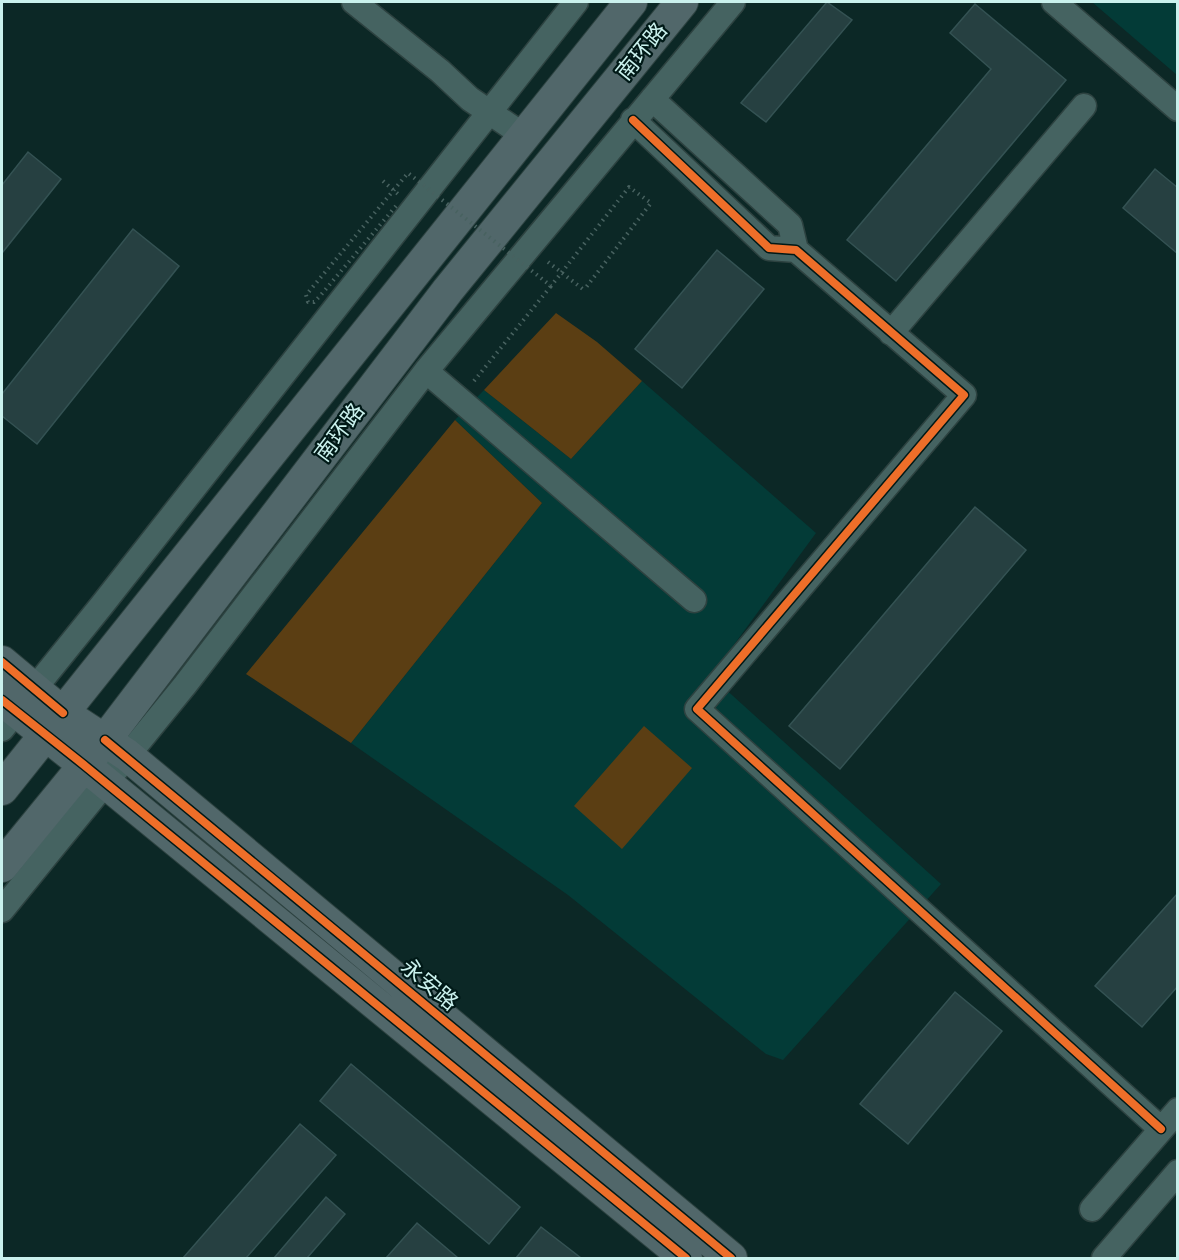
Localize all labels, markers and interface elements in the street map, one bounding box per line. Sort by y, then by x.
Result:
street label: 南环路 [609,17,673,85]
street label: 南环路 [308,397,370,467]
street label: 永安路 [396,952,464,1016]

